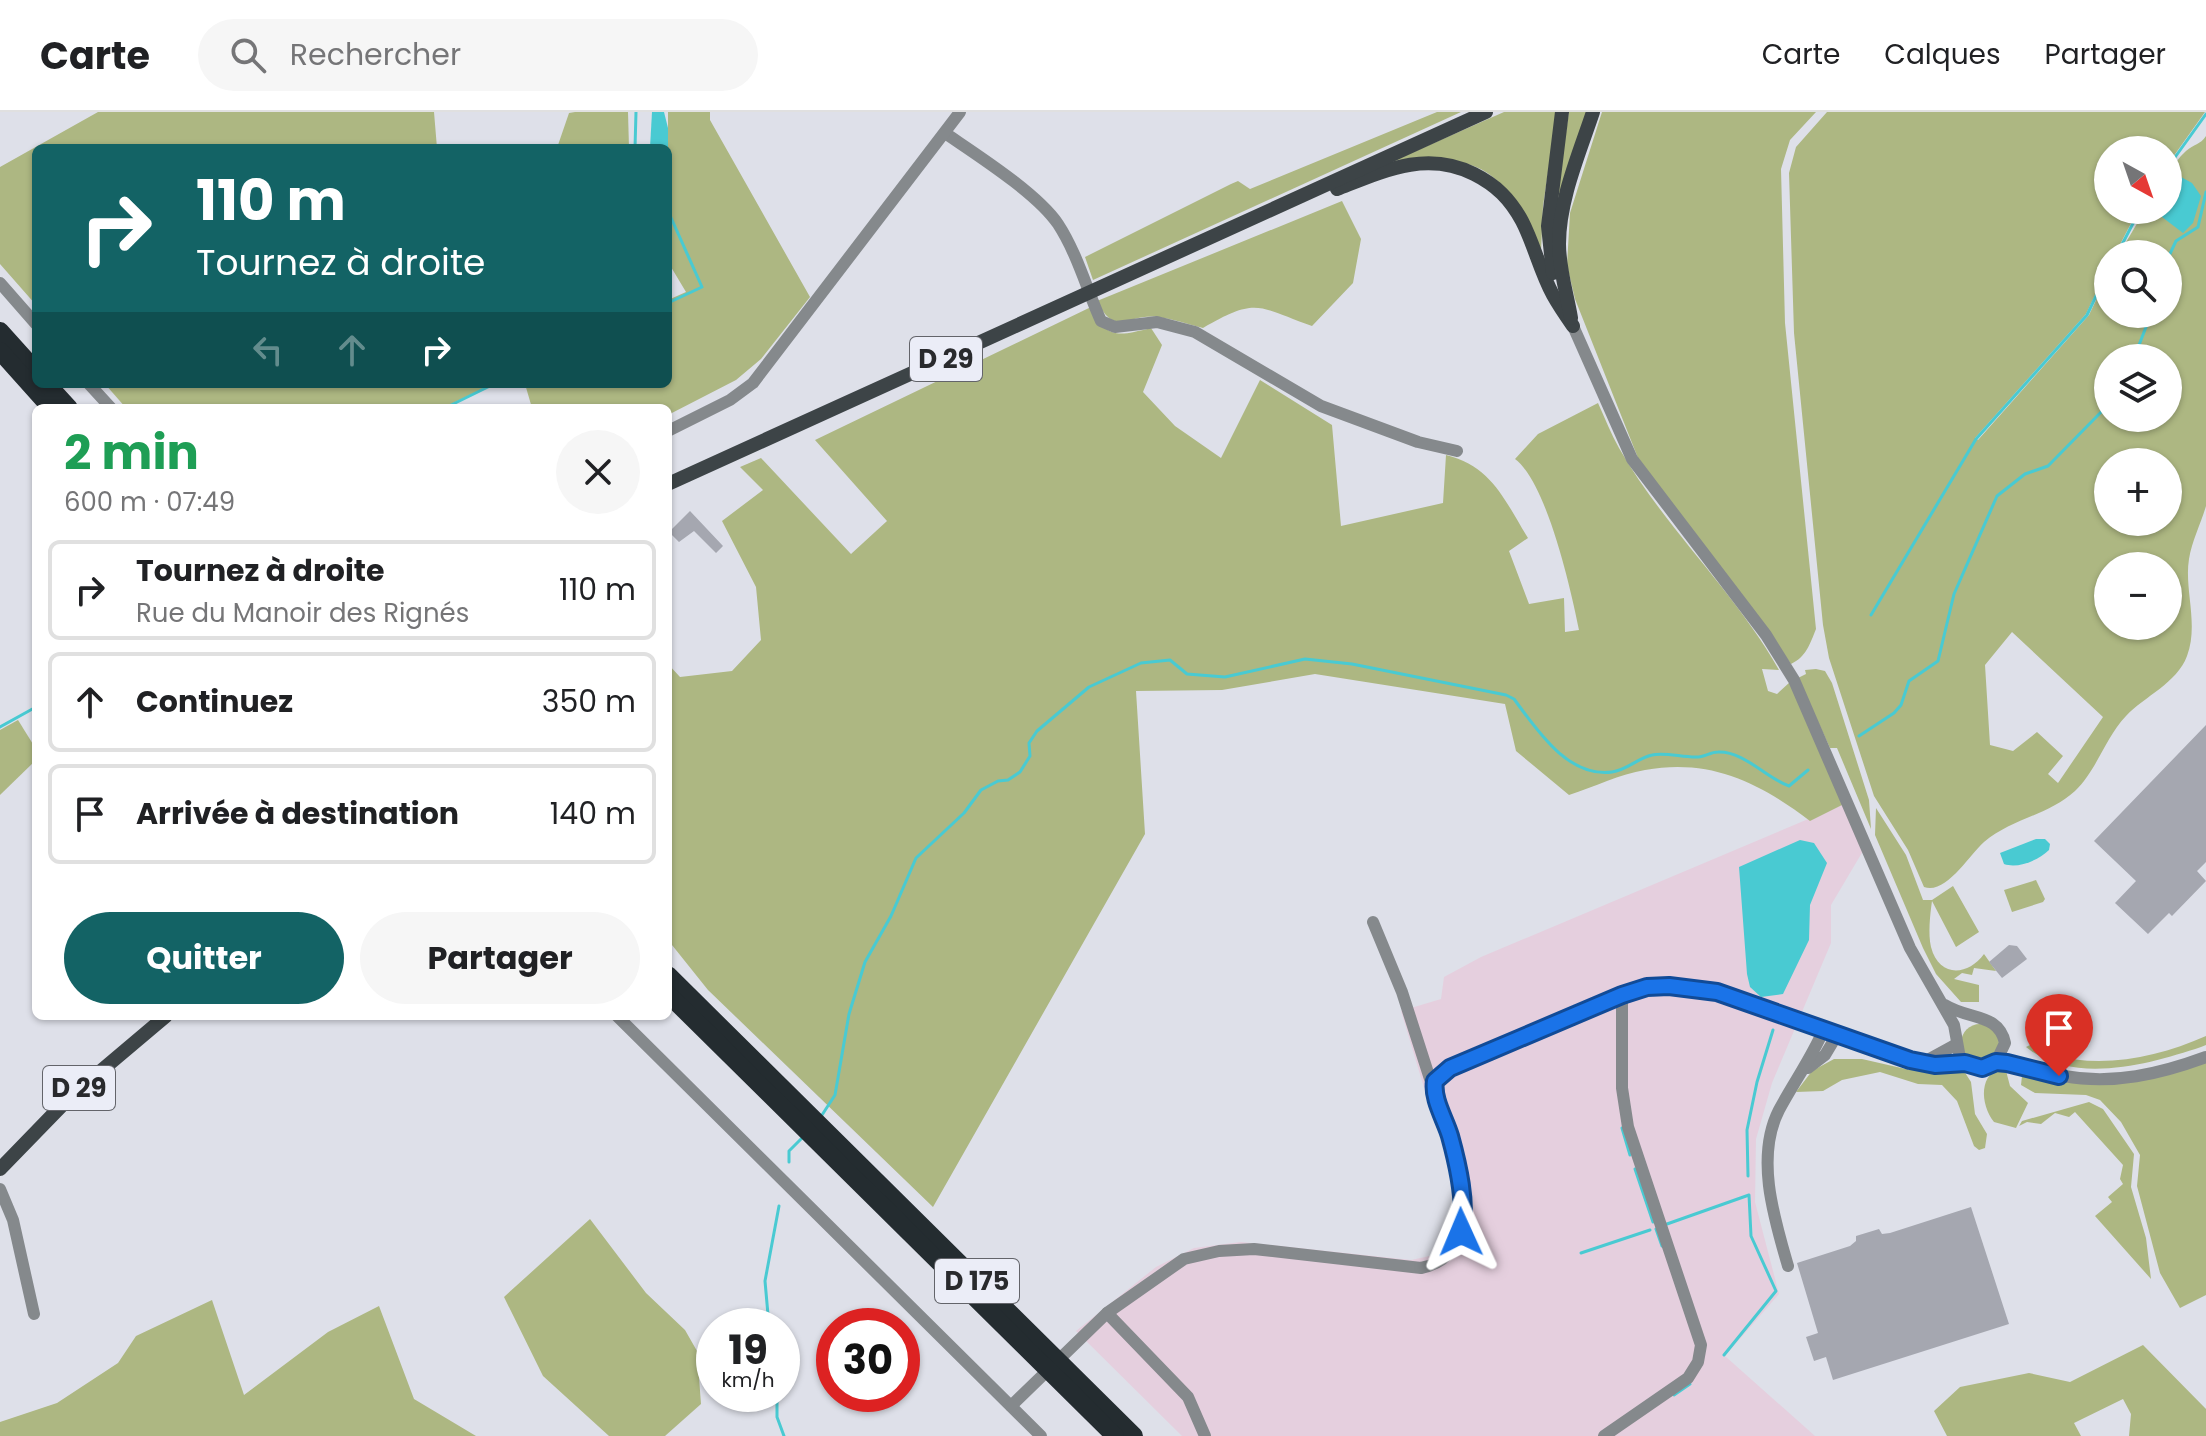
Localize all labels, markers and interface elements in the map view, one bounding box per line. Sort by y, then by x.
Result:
search box [198,19,758,91]
text: Carte [40,29,150,82]
icon: search [226,33,270,77]
text: Rechercher [290,33,461,76]
text: Carte [1762,35,1840,74]
text: Calques [1884,35,2001,74]
text: Partager [2045,35,2166,74]
north arrow [2094,136,2182,224]
map controls [2094,136,2182,640]
text: 110 m [196,161,346,240]
icon: right [64,176,168,280]
text: Tournez à droite [196,237,485,288]
button: search [2094,240,2182,328]
icon: left [246,328,290,372]
icon: ahead [330,328,374,372]
icon: right [414,328,458,372]
road number: D 29 [910,337,982,381]
button: layers [2094,344,2182,432]
text: 2 min [64,419,199,486]
button: close [556,430,640,514]
button: + [2094,448,2182,536]
text: 600 m · 07:49 [64,484,235,520]
text: Tournez à droite [136,549,384,592]
button: − [2094,552,2182,640]
icon: right [68,568,112,612]
text: 110 m [559,568,636,611]
text: Rue du Manoir des Rignés [136,595,469,631]
icon: ahead [68,680,112,724]
text: Continuez [136,680,293,723]
text: 350 m [542,680,636,723]
icon: arrive [68,792,112,836]
text: Arrivée à destination [136,792,459,835]
text: 140 m [550,792,636,835]
button: Quitter [64,912,344,1004]
button: Partager [360,912,640,1004]
pin [2025,994,2093,1076]
icon: arrive [2037,1006,2081,1050]
road number: D 29 [43,1066,115,1110]
position arrow [1419,1190,1503,1274]
road number: D 175 [935,1259,1019,1303]
speed limit sign: 30 [816,1308,920,1412]
text: 19 [728,1322,768,1378]
text: km/h [721,1366,775,1394]

